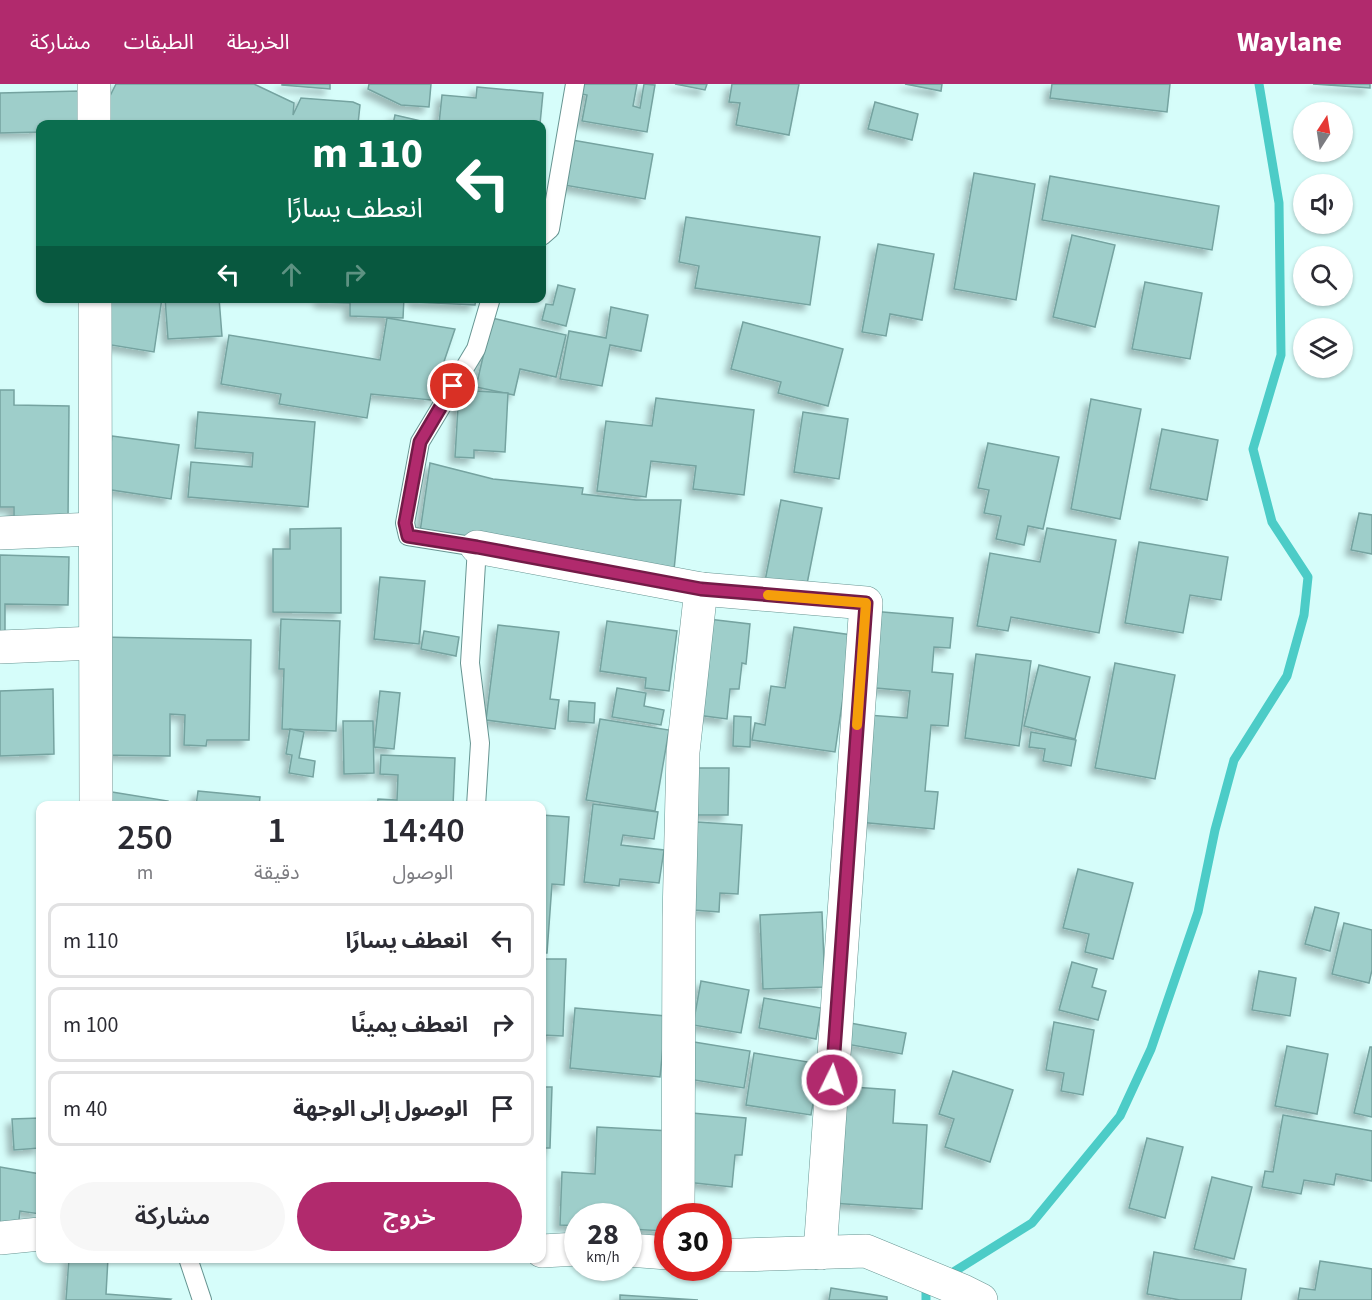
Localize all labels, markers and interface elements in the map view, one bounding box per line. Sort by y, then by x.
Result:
text: Waylane [1237,22,1342,62]
text: مشاركة [30,27,91,57]
text: الطبقات [124,27,194,57]
text: الخريطة [227,27,290,57]
north arrow [1293,102,1353,162]
map controls [1293,102,1353,378]
text: 110 m [312,124,423,184]
icon: left [444,144,522,222]
button: sound [1293,174,1353,234]
text: انعطف يسارًا [286,189,423,228]
button: search [1293,246,1353,306]
icon: left [212,258,245,291]
icon: ahead [275,258,308,291]
icon: right [338,258,371,291]
button: layers [1293,318,1353,378]
pin [427,360,478,411]
icon: arrive [436,369,469,402]
text: 1 [268,805,286,856]
text: 14:40 [381,805,465,856]
text: 250 [117,812,173,863]
text: m [137,859,153,887]
text: دقيقة [254,859,300,887]
text: الوصول [392,859,453,887]
icon: left [486,924,519,957]
text: 110 m [63,925,118,957]
text: انعطف يسارًا [345,925,468,957]
icon: right [486,1008,519,1041]
text: 100 m [63,1009,118,1041]
text: انعطف يمينًا [351,1009,468,1041]
position arrow [800,1048,864,1112]
icon: arrive [486,1092,519,1125]
text: 40 m [63,1093,108,1125]
text: الوصول إلى الوجهة [293,1093,468,1125]
button: مشاركة [60,1182,285,1251]
button: خروج [297,1182,522,1251]
speed limit sign: 30 [654,1203,732,1281]
text: 28 [587,1213,619,1256]
text: km/h [586,1247,620,1268]

